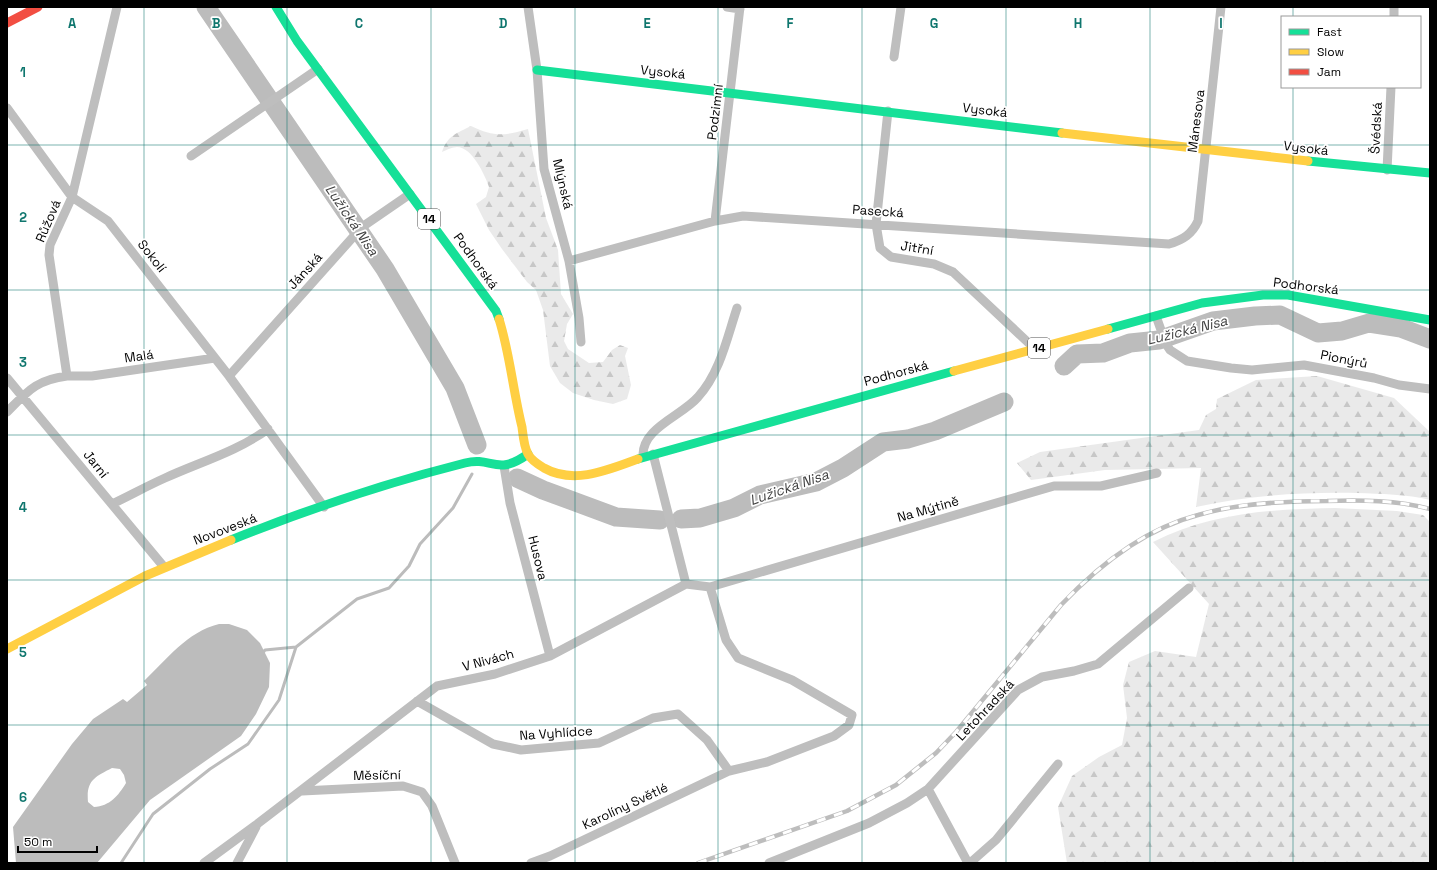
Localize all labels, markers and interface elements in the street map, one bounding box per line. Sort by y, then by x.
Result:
text: A [68,15,77,32]
text: B [212,15,221,32]
text: C [355,15,363,32]
text: D [499,15,508,32]
text: E [643,15,651,32]
text: F [787,15,794,32]
text: G [930,15,938,32]
text: H [1074,15,1082,32]
text: I [1219,15,1223,32]
legend [1281,16,1421,88]
text: Fast [1317,24,1342,40]
text: Slow [1317,44,1344,60]
street label: Vysoká [640,61,687,83]
text: 1 [20,64,26,81]
text: Jam [1317,64,1341,80]
street label: Podzimní [703,82,727,141]
street label: Mánesova [1184,88,1208,153]
street label: Vysoká [962,99,1009,121]
street label: Švédská [1366,101,1386,154]
street label: Vysoká [1283,137,1330,159]
street label: Mlýnská [549,157,577,212]
water label: Lužická Nisa [322,181,383,260]
street label: Růžová [31,197,65,245]
street label: Pasecká [852,201,905,221]
text: 2 [19,209,27,226]
road number: 14 [418,209,440,229]
street label: Podhorská [450,229,503,293]
street label: Sokolí [134,236,171,276]
street label: Jitřní [899,237,935,259]
street label: Jánská [284,249,326,293]
street label: Podhorská [1272,274,1340,299]
water label: Lužická Nisa [1145,311,1230,349]
road number: 14 [1028,338,1050,358]
street label: Malá [123,345,155,366]
street label: Pionýrů [1319,346,1369,372]
text: 3 [19,354,27,371]
street label: Podhorská [862,356,931,390]
street label: Jarní [80,447,113,482]
water label: Lužická Nisa [747,465,832,509]
street label: Na Mýtině [895,492,961,526]
text: 4 [19,499,27,516]
street label: Novoveská [191,509,260,549]
street label: Husova [524,534,552,583]
text: 5 [19,644,27,661]
street label: V Nivách [460,645,516,675]
street label: Letohradská [952,675,1018,744]
street label: Na Vyhlídce [519,722,593,744]
street label: Měsíční [353,766,402,784]
street label: Karolíny Světlé [579,779,671,833]
text: 6 [19,789,27,806]
scale bar [18,828,97,854]
text: 50 m [24,834,52,850]

